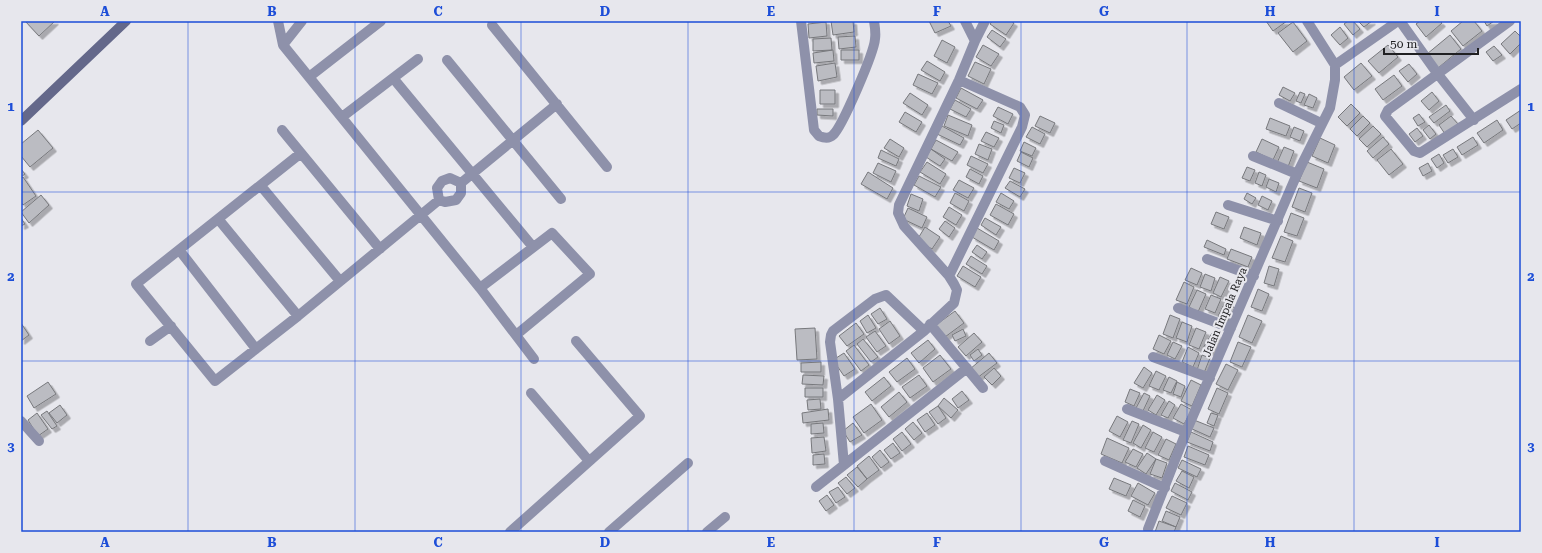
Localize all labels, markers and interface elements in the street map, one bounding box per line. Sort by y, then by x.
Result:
text: A [100,4,110,19]
text: B [267,4,277,19]
text: C [433,4,443,19]
text: D [600,4,610,19]
text: E [767,4,775,19]
text: F [933,4,941,19]
text: G [1099,4,1109,19]
text: H [1265,4,1276,19]
text: I [1434,4,1440,19]
scale bar [1384,30,1478,56]
text: 50 m [1390,37,1417,51]
text: 1 [7,99,15,114]
text: 1 [1527,99,1535,114]
street label: Jalan Impala Raya [1200,265,1250,359]
text: 2 [7,269,15,284]
text: 2 [1527,269,1535,284]
text: 3 [7,439,15,454]
text: 3 [1527,439,1535,454]
text: A [100,535,110,550]
text: B [267,535,277,550]
text: C [433,535,443,550]
text: D [600,535,610,550]
text: E [767,535,775,550]
text: F [933,535,941,550]
text: G [1099,535,1109,550]
text: H [1265,535,1276,550]
text: I [1434,535,1440,550]

